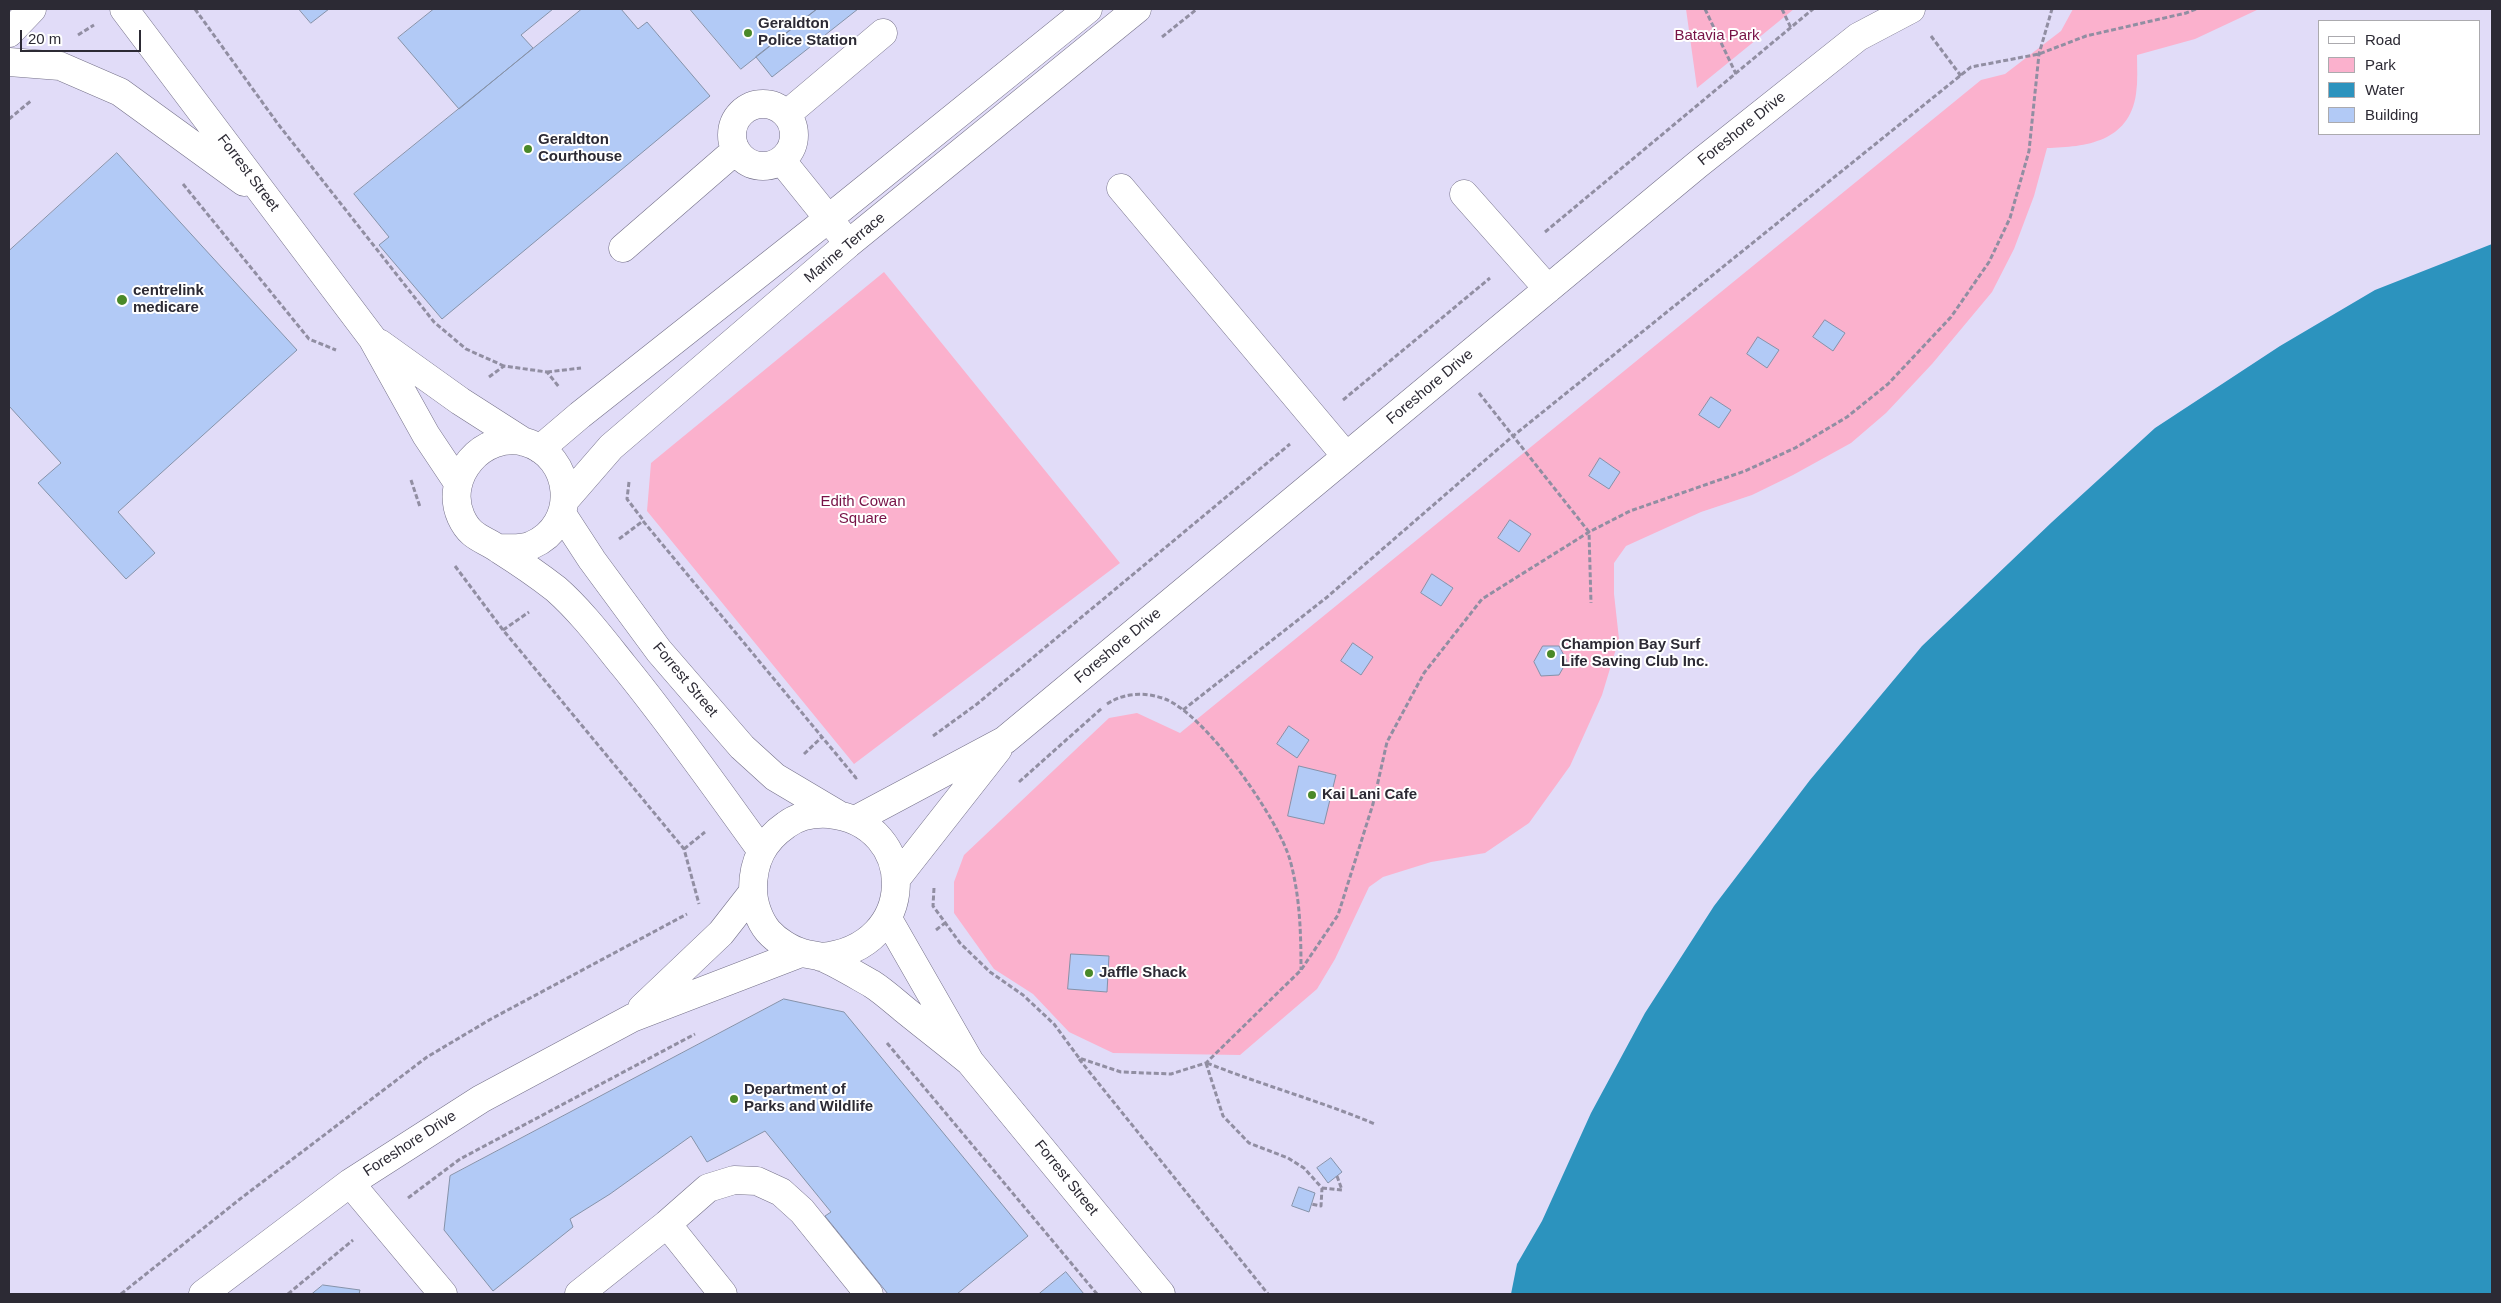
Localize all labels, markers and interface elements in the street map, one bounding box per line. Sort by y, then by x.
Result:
place label: Geraldton Police Station [758,15,857,50]
scale bar [22,20,144,52]
legend [2318,20,2481,135]
marker: Geraldton Police Station [742,27,754,39]
park label: Batavia Park [1674,27,1760,45]
text: 20 m [28,30,61,47]
text: Road [2365,31,2401,48]
text: Park [2365,56,2396,73]
text: Water [2365,81,2404,98]
street label: Foreshore Drive [1695,88,1789,170]
text: Building [2365,106,2418,123]
street label: Forrest Street [213,131,283,215]
place label: Geraldton Courthouse [538,131,622,166]
marker: Geraldton Courthouse [522,143,534,155]
street label: Marine Terrace [801,209,889,287]
place label: centrelink medicare [133,282,204,317]
marker: centrelink medicare [115,293,129,307]
street label: Foreshore Drive [1383,346,1477,428]
park label: Edith Cowan Square [820,493,906,528]
street label: Foreshore Drive [1071,605,1165,687]
place label: Champion Bay Surf Life Saving Club Inc. [1561,636,1709,671]
street label: Forrest Street [649,639,721,721]
marker: Champion Bay Surf Life Saving Club Inc. [1545,648,1557,660]
place label: Kai Lani Cafe [1322,786,1417,804]
marker: Kai Lani Cafe [1306,789,1318,801]
place label: Jaffle Shack [1099,964,1187,982]
marker: Jaffle Shack [1083,967,1095,979]
place label: Department of Parks and Wildlife [744,1081,873,1116]
marker: Department of Parks and Wildlife [728,1093,740,1105]
street label: Foreshore Drive [360,1107,460,1181]
street label: Forrest Street [1030,1137,1102,1219]

